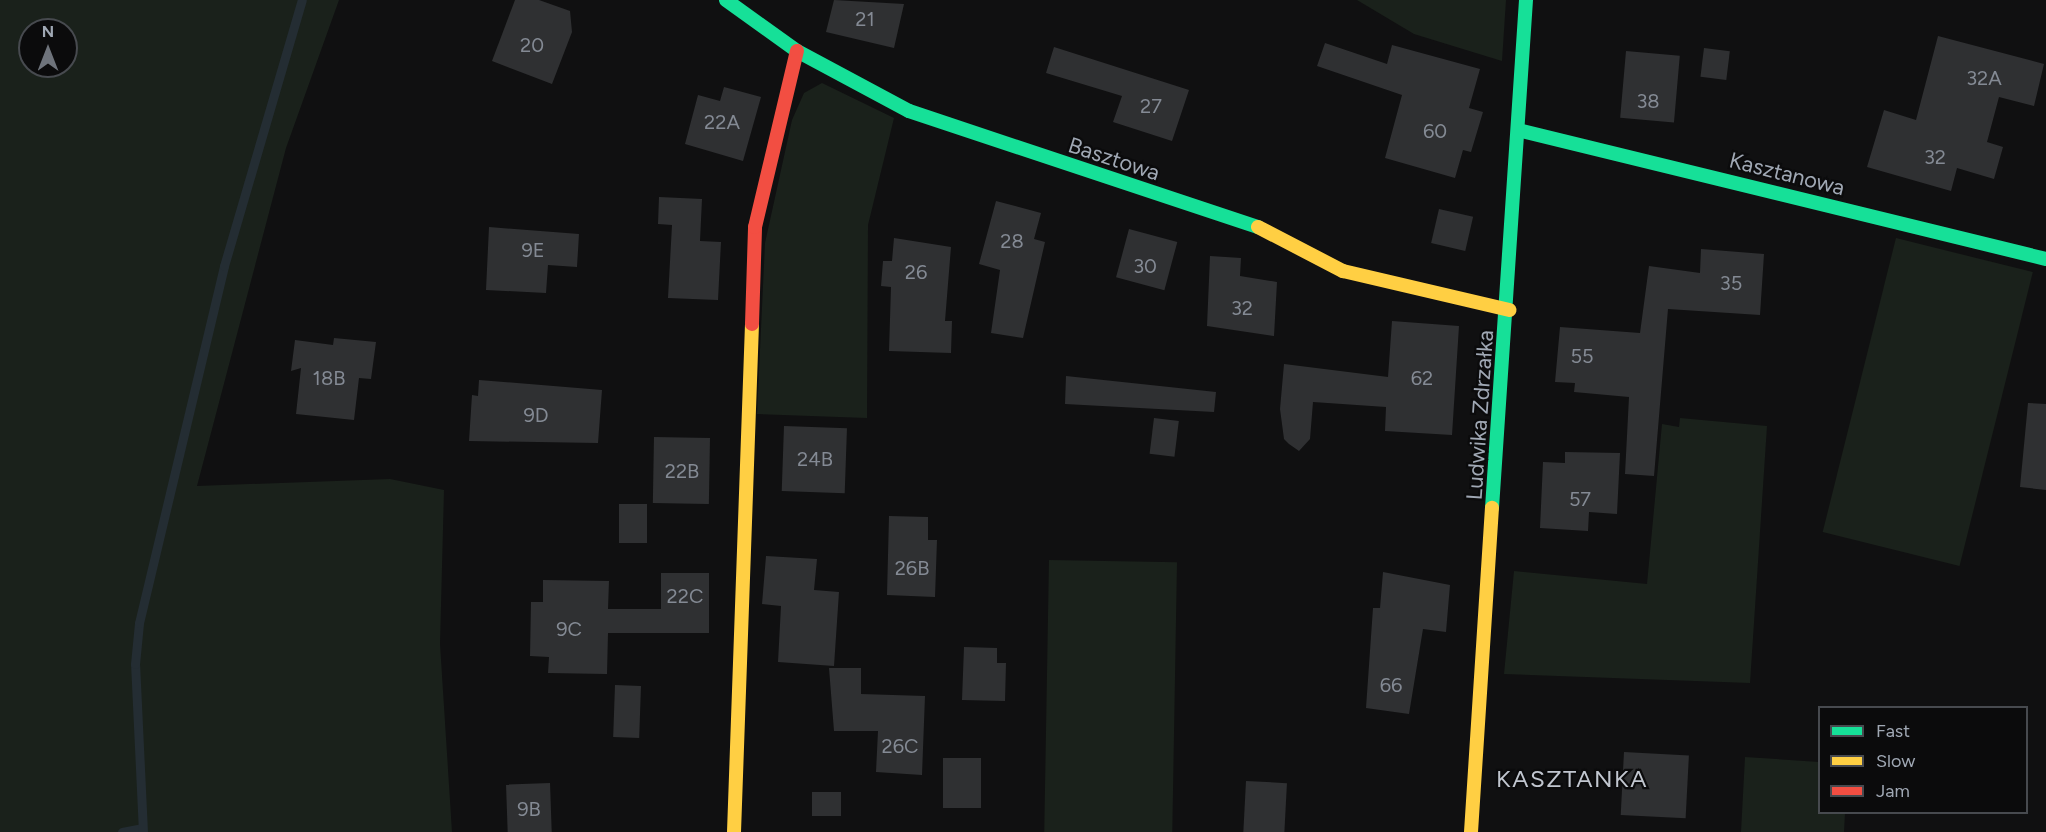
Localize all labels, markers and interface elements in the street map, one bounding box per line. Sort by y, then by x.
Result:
house number: 21 [855,7,875,31]
north arrow [18,18,78,78]
text: N [42,22,54,41]
house number: 20 [520,33,544,57]
house number: 32A [1966,66,2002,90]
house number: 38 [1636,89,1660,113]
house number: 27 [1140,94,1162,118]
house number: 22A [704,110,740,134]
house number: 60 [1423,119,1447,143]
street label: Basztowa [1065,132,1163,186]
house number: 32 [1924,145,1946,169]
street label: Kasztanowa [1727,147,1847,201]
house number: 28 [1000,229,1024,253]
house number: 9E [521,238,545,262]
house number: 30 [1133,254,1157,278]
house number: 26 [905,260,927,284]
house number: 35 [1720,271,1742,295]
house number: 32 [1231,296,1253,320]
street label: Ludwika Zdrzałka [1461,329,1499,501]
house number: 55 [1571,344,1593,368]
house number: 18B [313,366,345,390]
house number: 62 [1411,366,1433,390]
house number: 9D [523,403,549,427]
house number: 24B [797,447,833,471]
house number: 22B [665,459,699,483]
house number: 57 [1569,487,1591,511]
house number: 26B [895,556,929,580]
house number: 22C [667,584,703,608]
house number: 9C [556,617,582,641]
house number: 66 [1380,673,1402,697]
legend [1818,706,2028,814]
text: Fast [1876,720,1910,742]
house number: 26C [882,734,918,758]
text: Slow [1876,750,1915,772]
district label: KASZTANKA [1496,765,1648,793]
text: Jam [1876,780,1910,802]
house number: 9B [517,797,541,821]

